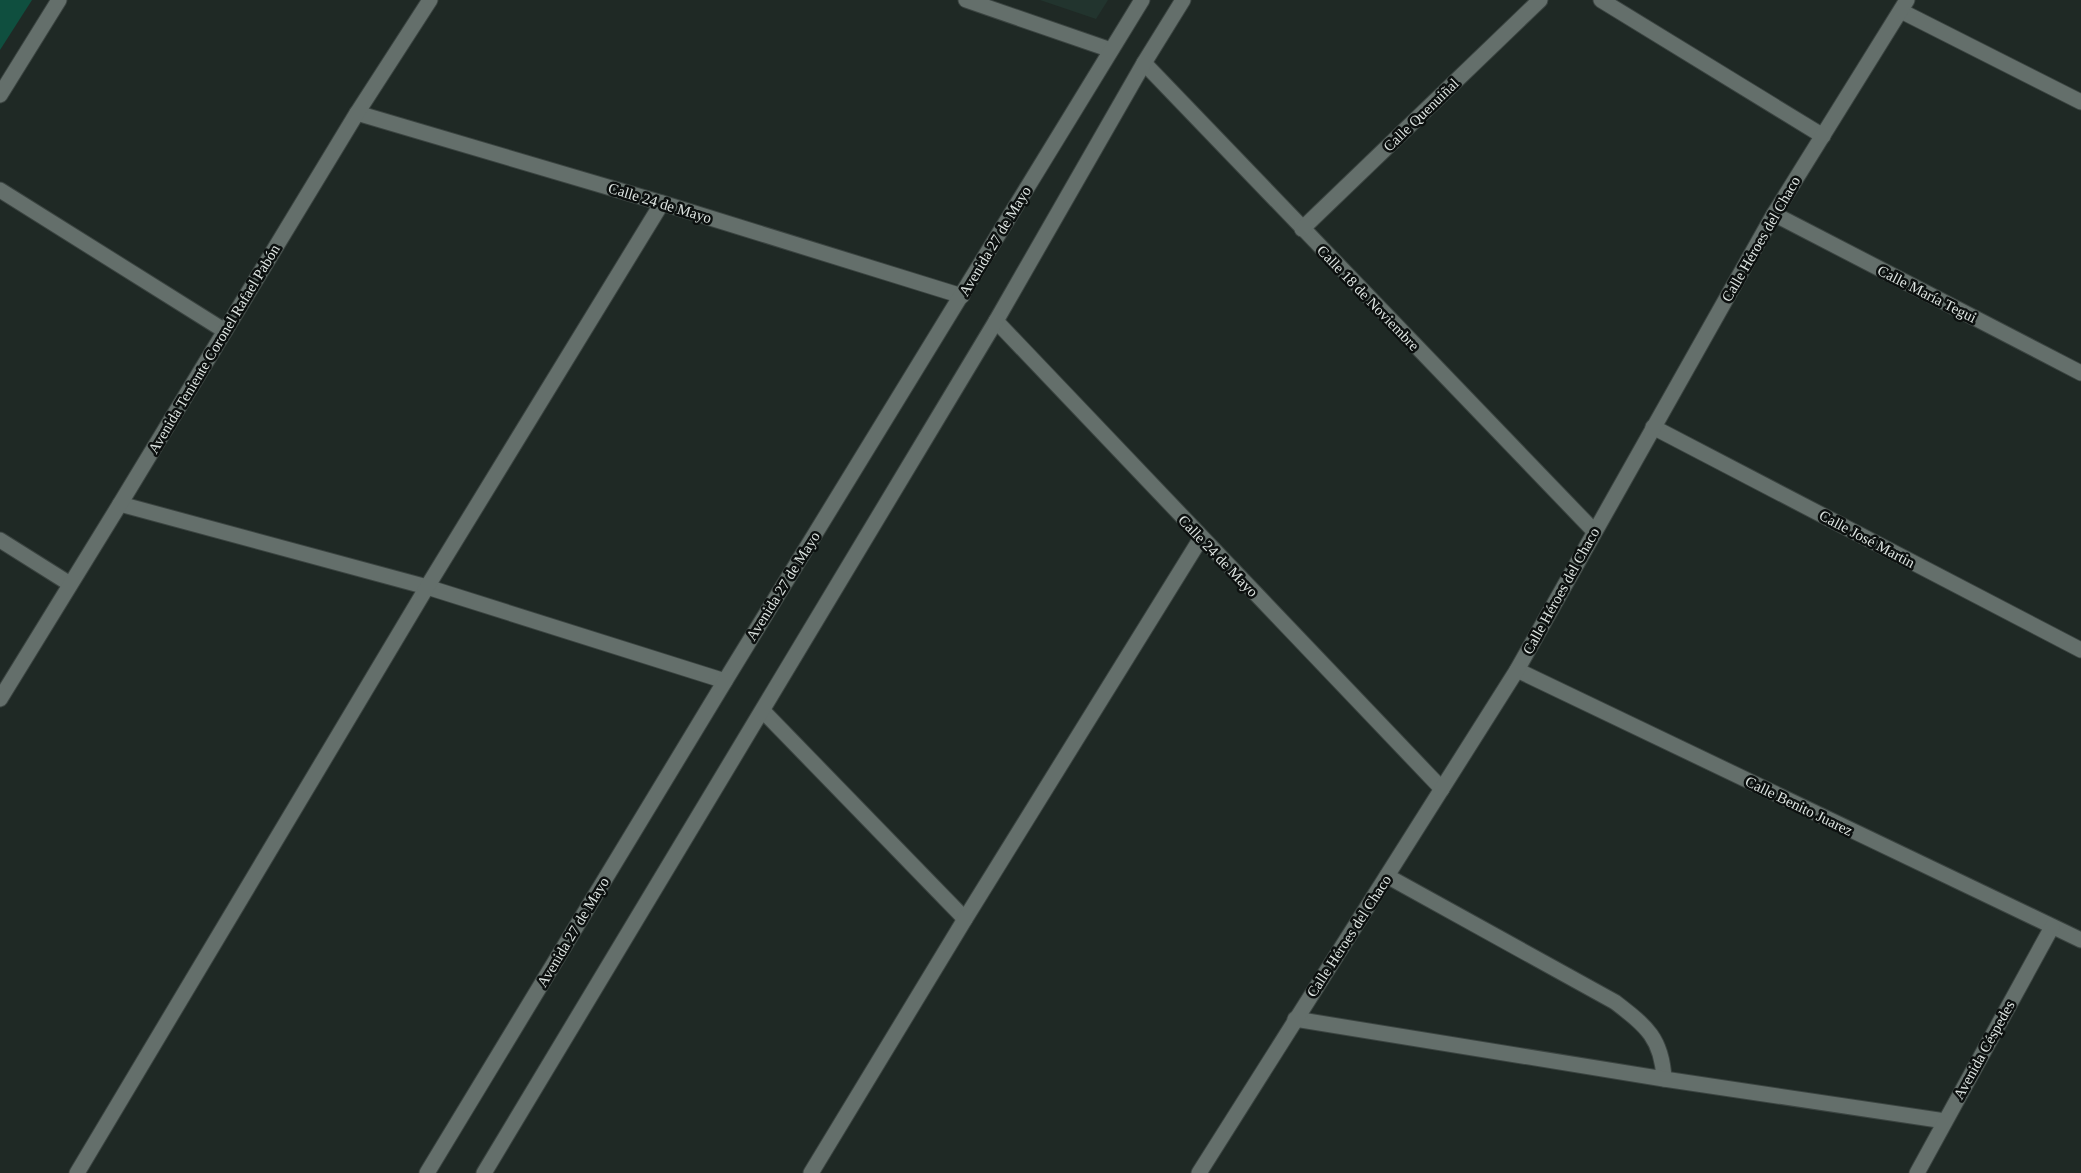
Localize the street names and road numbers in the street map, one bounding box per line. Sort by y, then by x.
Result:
street label: Calle Quenuiñal [1380,75,1462,155]
street label: Calle Héroes del Chaco [1719,173,1803,305]
street label: Calle 24 de Mayo [606,180,714,226]
street label: Avenida 27 de Mayo [956,183,1034,299]
street label: Avenida Teniente Coronel Rafael Pabón [145,241,283,456]
street label: Calle 18 de Noviembre [1314,242,1422,354]
street label: Calle María Tegui [1875,262,1979,326]
street label: Calle José Martin [1817,507,1918,571]
street label: Calle 24 de Mayo [1175,512,1261,600]
street label: Calle Héroes del Chaco [1520,525,1602,657]
street label: Avenida 27 de Mayo [743,529,823,643]
street label: Calle Benito Juarez [1743,773,1856,839]
street label: Calle Héroes del Chaco [1304,872,1394,1000]
street label: Avenida 27 de Mayo [534,874,612,990]
street label: Avenida Céspedes [1950,998,2018,1102]

